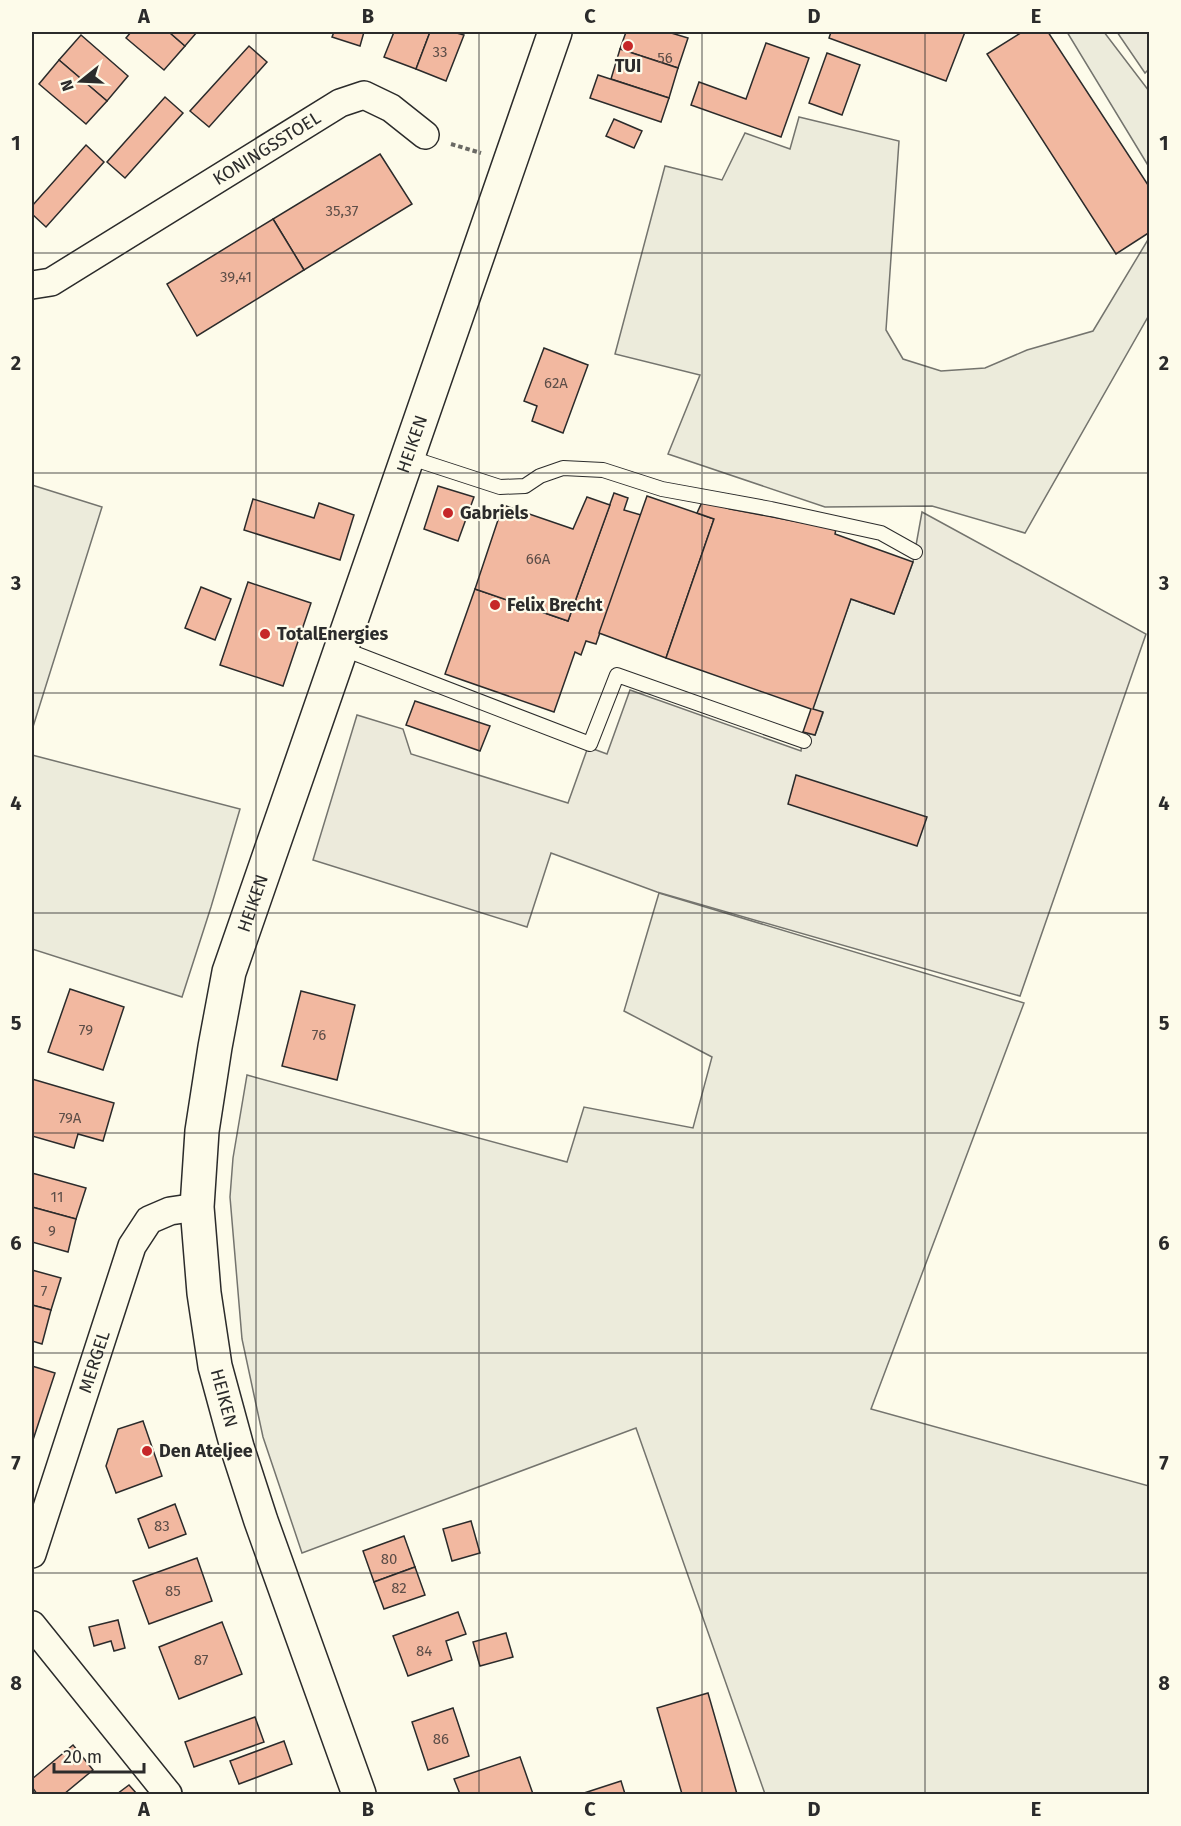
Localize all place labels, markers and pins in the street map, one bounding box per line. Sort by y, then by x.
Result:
marker: TUI [621,39,635,53]
place label: TUI [615,55,641,77]
place label: Gabriels [460,502,529,524]
marker: Gabriels [441,506,455,520]
place label: Felix Brecht [507,594,604,616]
marker: Felix Brecht [488,598,502,612]
place label: TotalEnergies [277,623,389,645]
marker: TotalEnergies [258,627,272,641]
place label: Den Ateljee [159,1440,253,1462]
marker: Den Ateljee [140,1444,154,1458]

